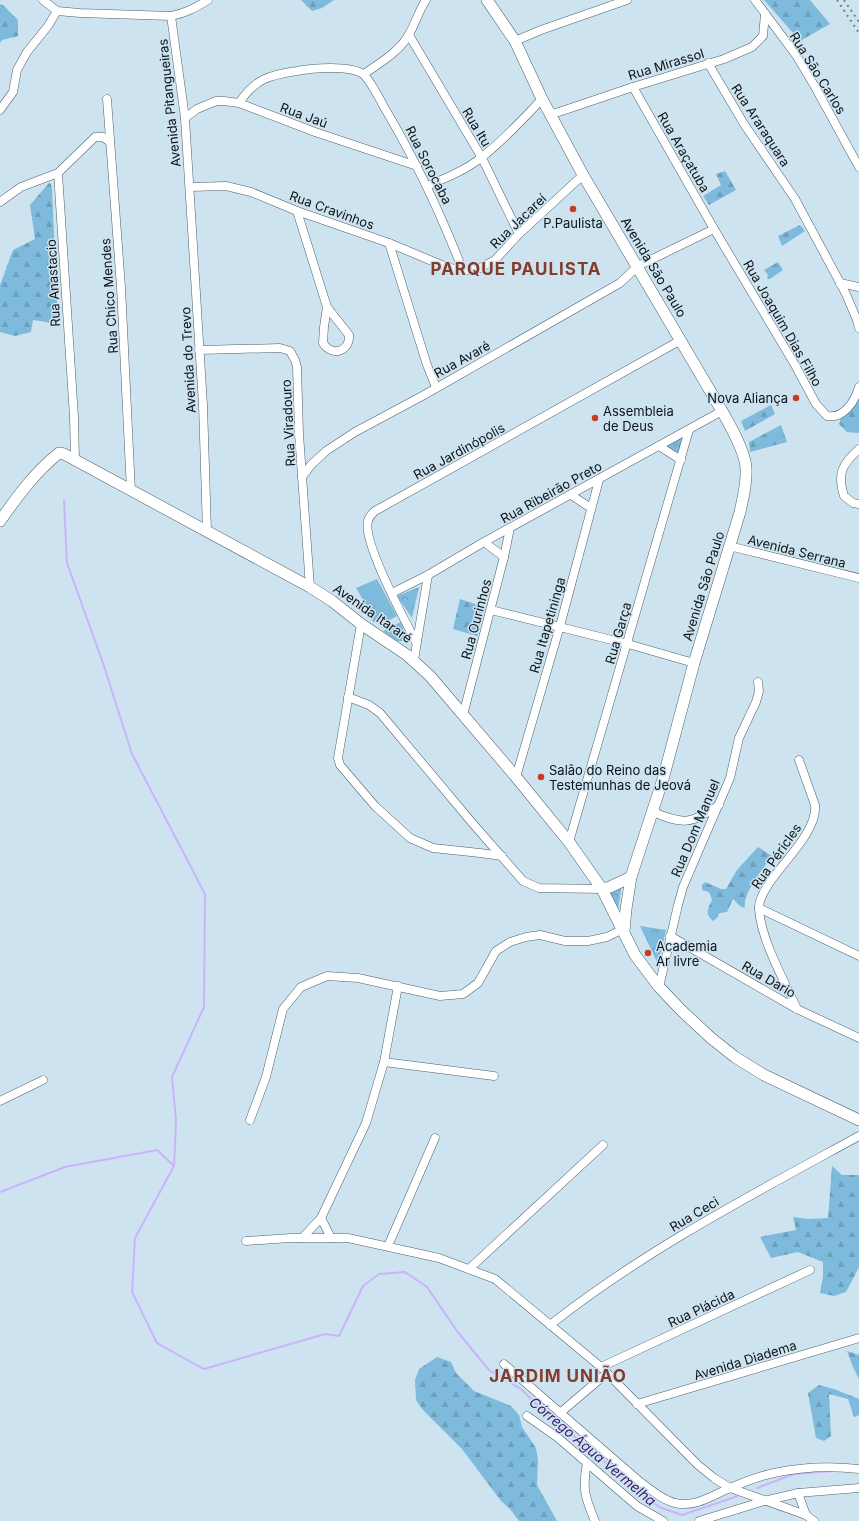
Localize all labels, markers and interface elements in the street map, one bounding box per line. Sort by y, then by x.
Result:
street label: Rua São Carlos [786,29,850,117]
street label: Avenida Pitangueiras [154,38,184,168]
street label: Rua Mirassol [626,45,706,83]
street label: Rua Araraquara [728,81,794,169]
street label: Rua Jaú [278,99,330,131]
street label: Rua Itu [459,105,495,149]
street label: Rua Araçatuba [654,109,714,195]
street label: Rua Sorocaba [402,123,456,207]
street label: Rua Cravinhos [287,187,377,233]
street label: Rua Jacareí [487,190,550,252]
marker: P.Paulista [568,204,578,214]
street label: Avenida São Paulo [618,214,690,320]
place label: P.Paulista [543,215,603,231]
street label: Rua Chico Mendes [97,238,121,354]
street label: Rua Anastacio [43,239,63,327]
street label: Rua Joaquim Dias Filho [740,257,826,389]
district label: PARQUE PAULISTA [431,259,601,279]
street label: Avenida do Trevo [177,306,199,414]
street label: Rua Avaré [431,337,493,381]
street label: Rua Viradouro [278,379,298,467]
place label: Nova Aliança [707,390,788,406]
marker: Nova Aliança [791,393,801,403]
place label: Assembleia de Deus [603,403,674,434]
marker: Assembleia de Deus [590,413,600,423]
street label: Rua Jardinópolis [411,419,508,483]
street label: Rua Ribeirão Preto [498,457,605,526]
street label: Avenida São Paulo [679,529,727,643]
street label: Avenida Serrana [746,531,848,571]
street label: Rua Itapetininga [526,575,568,675]
street label: Rua Ourinhos [458,577,494,661]
street label: Avenida Itararé [331,580,415,646]
street label: Rua Garça [602,600,634,666]
place label: Salão do Reino das Testemunhas de Jeová [549,762,691,793]
marker: Salão do Reino das Testemunhas de Jeová [536,772,546,782]
street label: Rua Dom Manuel [667,777,723,879]
street label: Rua Péricles [748,820,804,892]
place label: Academia Ar livre [656,938,717,969]
marker: Academia Ar livre [643,948,653,958]
street label: Rua Dario [739,957,799,1001]
street label: Rua Ceci [666,1193,722,1235]
street label: Rua Plácida [665,1286,737,1330]
street label: Avenida Diadema [692,1337,798,1383]
district label: JARDIM UNIÃO [489,1365,627,1386]
water label: Córrego Água Vermelha [526,1393,660,1509]

